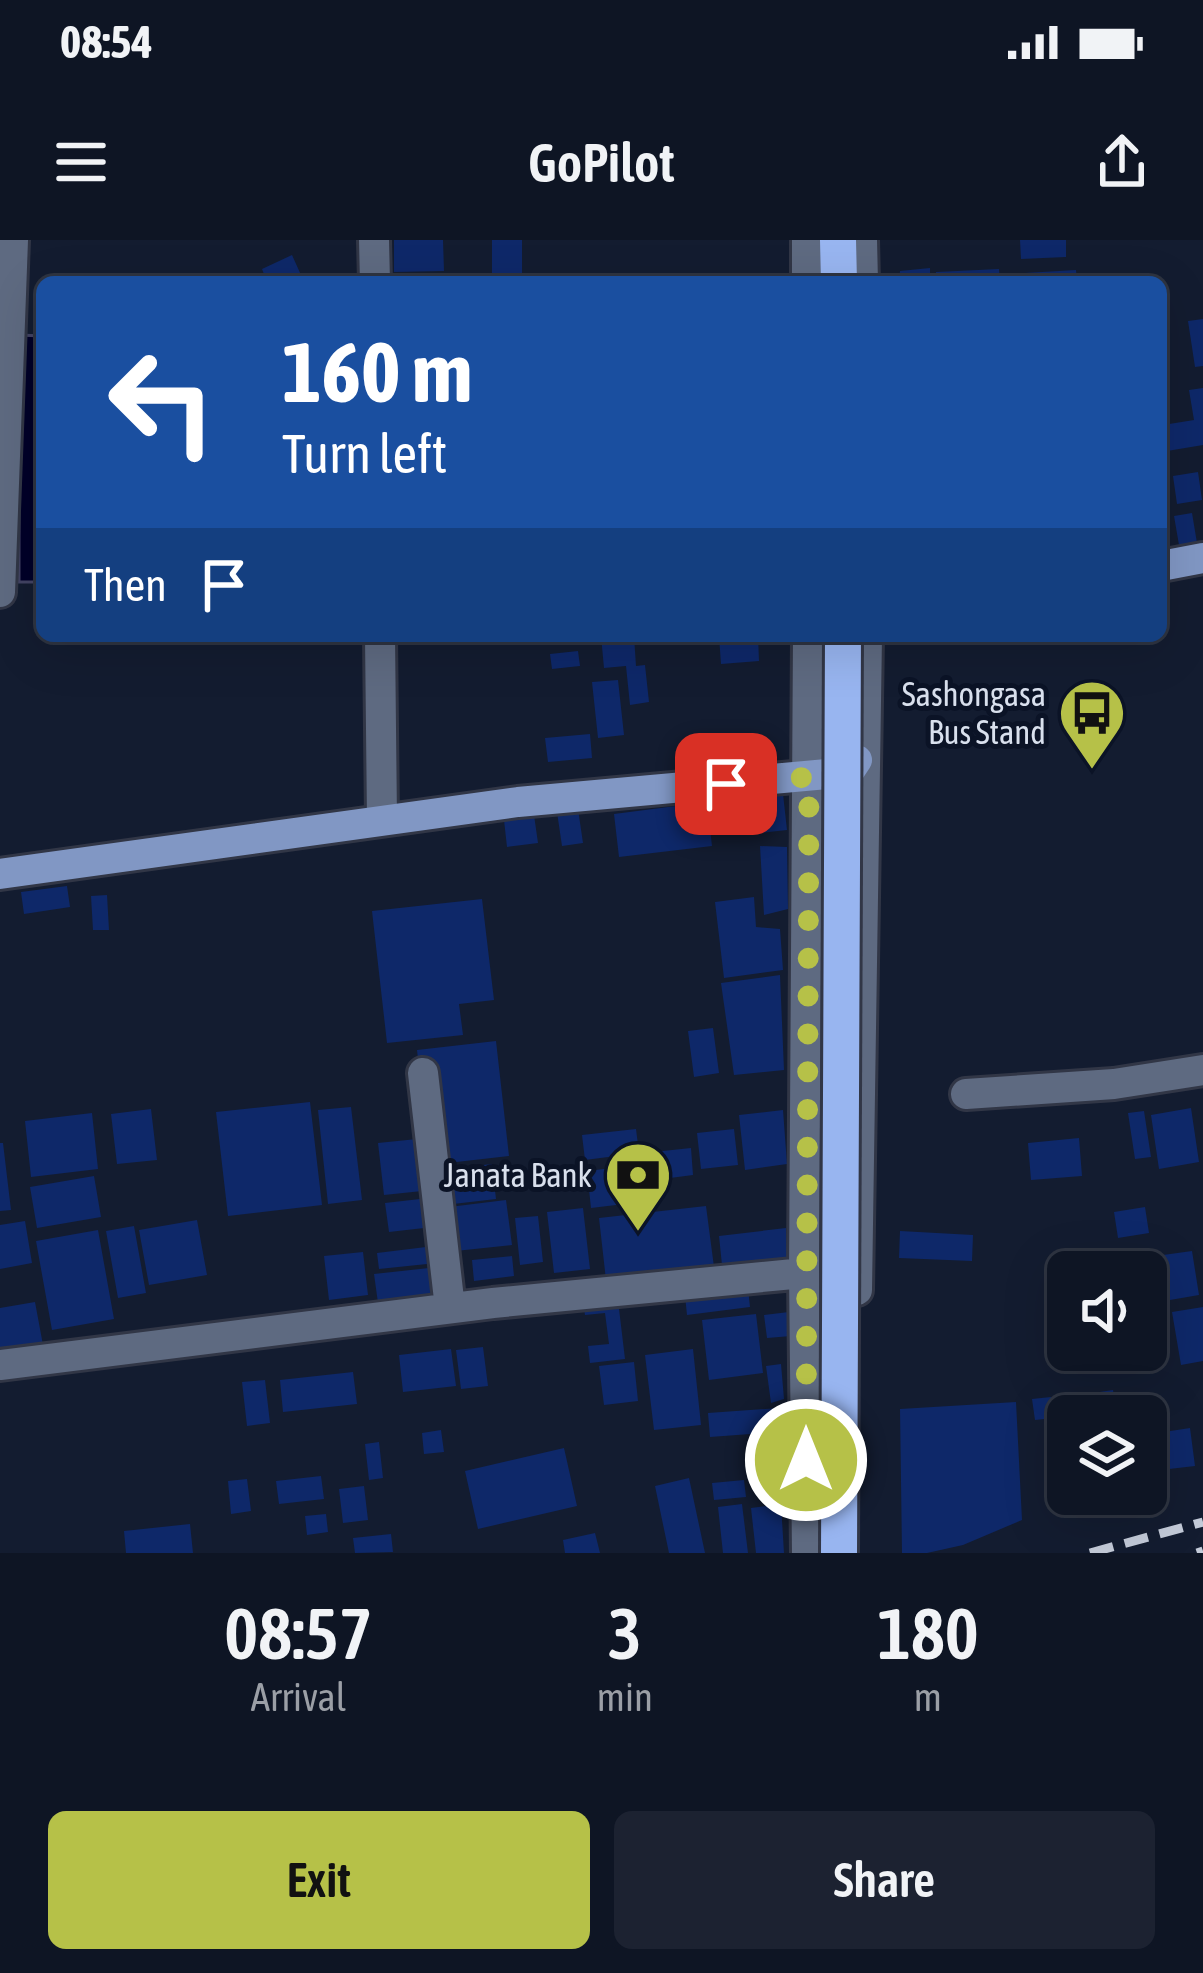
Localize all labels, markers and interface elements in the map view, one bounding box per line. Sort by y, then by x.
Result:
text: 08:54 [60,16,153,68]
icon: menu [48,129,114,195]
icon: share [1089,129,1155,195]
text: GoPilot [528,132,675,193]
icon: left [84,324,240,480]
text: 160 m [282,324,472,420]
text: Turn left [282,423,447,484]
icon: arrive [191,552,257,618]
text: Then [84,559,167,611]
place label: Sashongasa Bus Stand [902,675,1046,751]
bus stop icon: Sashongasa Bus Stand [1057,678,1127,772]
pin [675,733,777,835]
icon: arrive [693,751,759,817]
bank icon: Janata Bank [603,1140,673,1234]
place label: Janata Bank [444,1156,592,1194]
map controls [1047,1251,1167,1515]
button: sound [1047,1251,1167,1371]
button: layers [1047,1395,1167,1515]
position arrow [743,1397,869,1523]
text: 08:57 [224,1592,373,1674]
text: 3 [608,1592,642,1674]
text: 180 [877,1592,979,1674]
text: Arrival [251,1675,346,1719]
text: min [597,1675,653,1719]
text: m [914,1675,942,1719]
button: Exit [48,1811,590,1949]
button: Share [614,1811,1155,1949]

